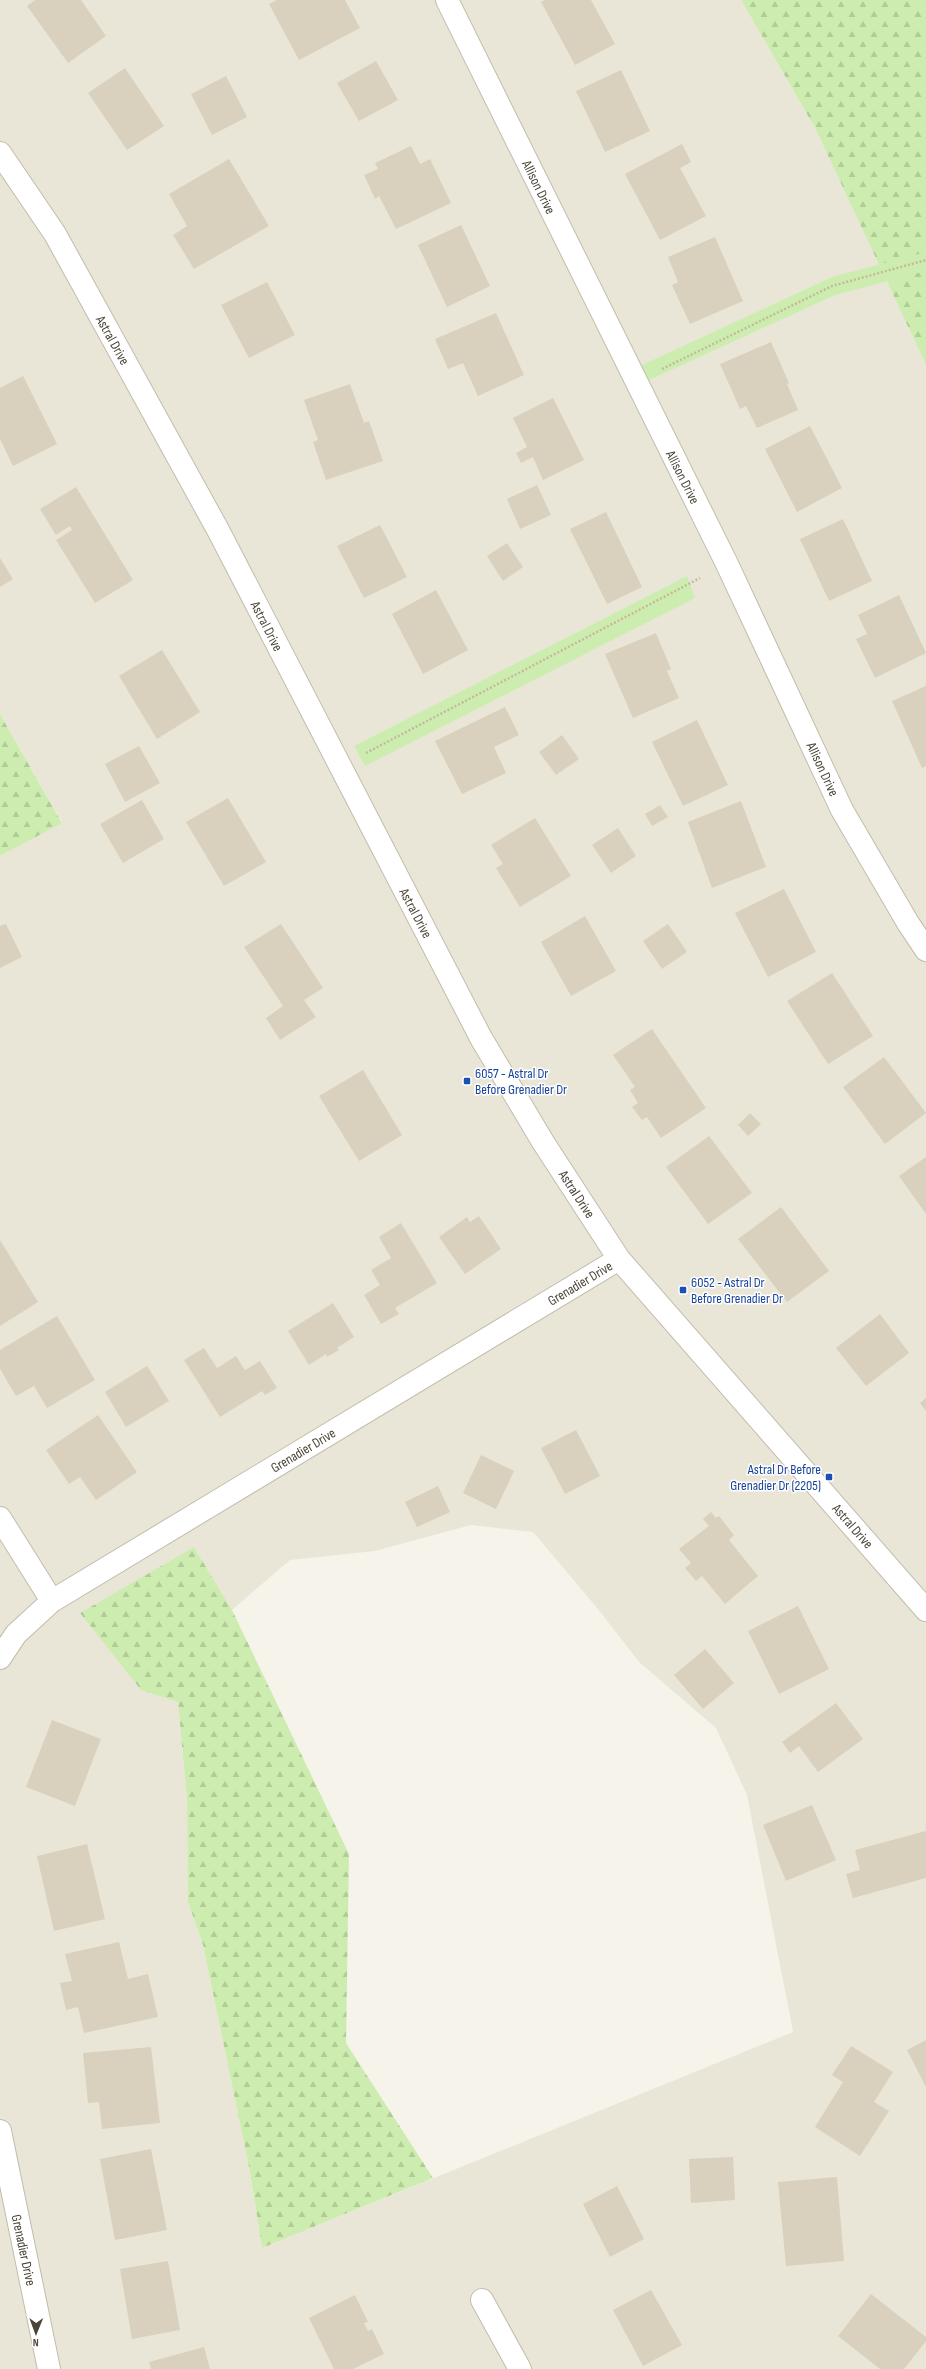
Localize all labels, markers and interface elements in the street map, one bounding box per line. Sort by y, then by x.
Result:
street label: Allison Drive [518,157,559,217]
street label: Astral Drive [92,312,133,368]
street label: Allison Drive [661,447,703,507]
street label: Astral Drive [246,598,286,654]
street label: Allison Drive [802,739,842,799]
street label: Astral Drive [395,885,436,941]
place label: 6057 - Astral Dr Before Grenadier Dr [475,1065,567,1098]
marker: 6057 - Astral Dr Before Grenadier Dr [462,1076,472,1086]
street label: Astral Drive [554,1166,598,1221]
street label: Grenadier Drive [545,1257,616,1309]
place label: 6052 - Astral Dr Before Grenadier Dr [691,1274,783,1307]
marker: 6052 - Astral Dr Before Grenadier Dr [678,1285,688,1295]
street label: Grenadier Drive [268,1424,339,1476]
place label: Astral Dr Before Grenadier Dr (2205) [730,1461,821,1494]
marker: Astral Dr Before Grenadier Dr (2205) [824,1472,834,1482]
street label: Astral Drive [828,1500,877,1552]
street label: Grenadier Drive [8,2213,39,2287]
north arrow [16,2313,56,2353]
text: N [33,2336,39,2349]

